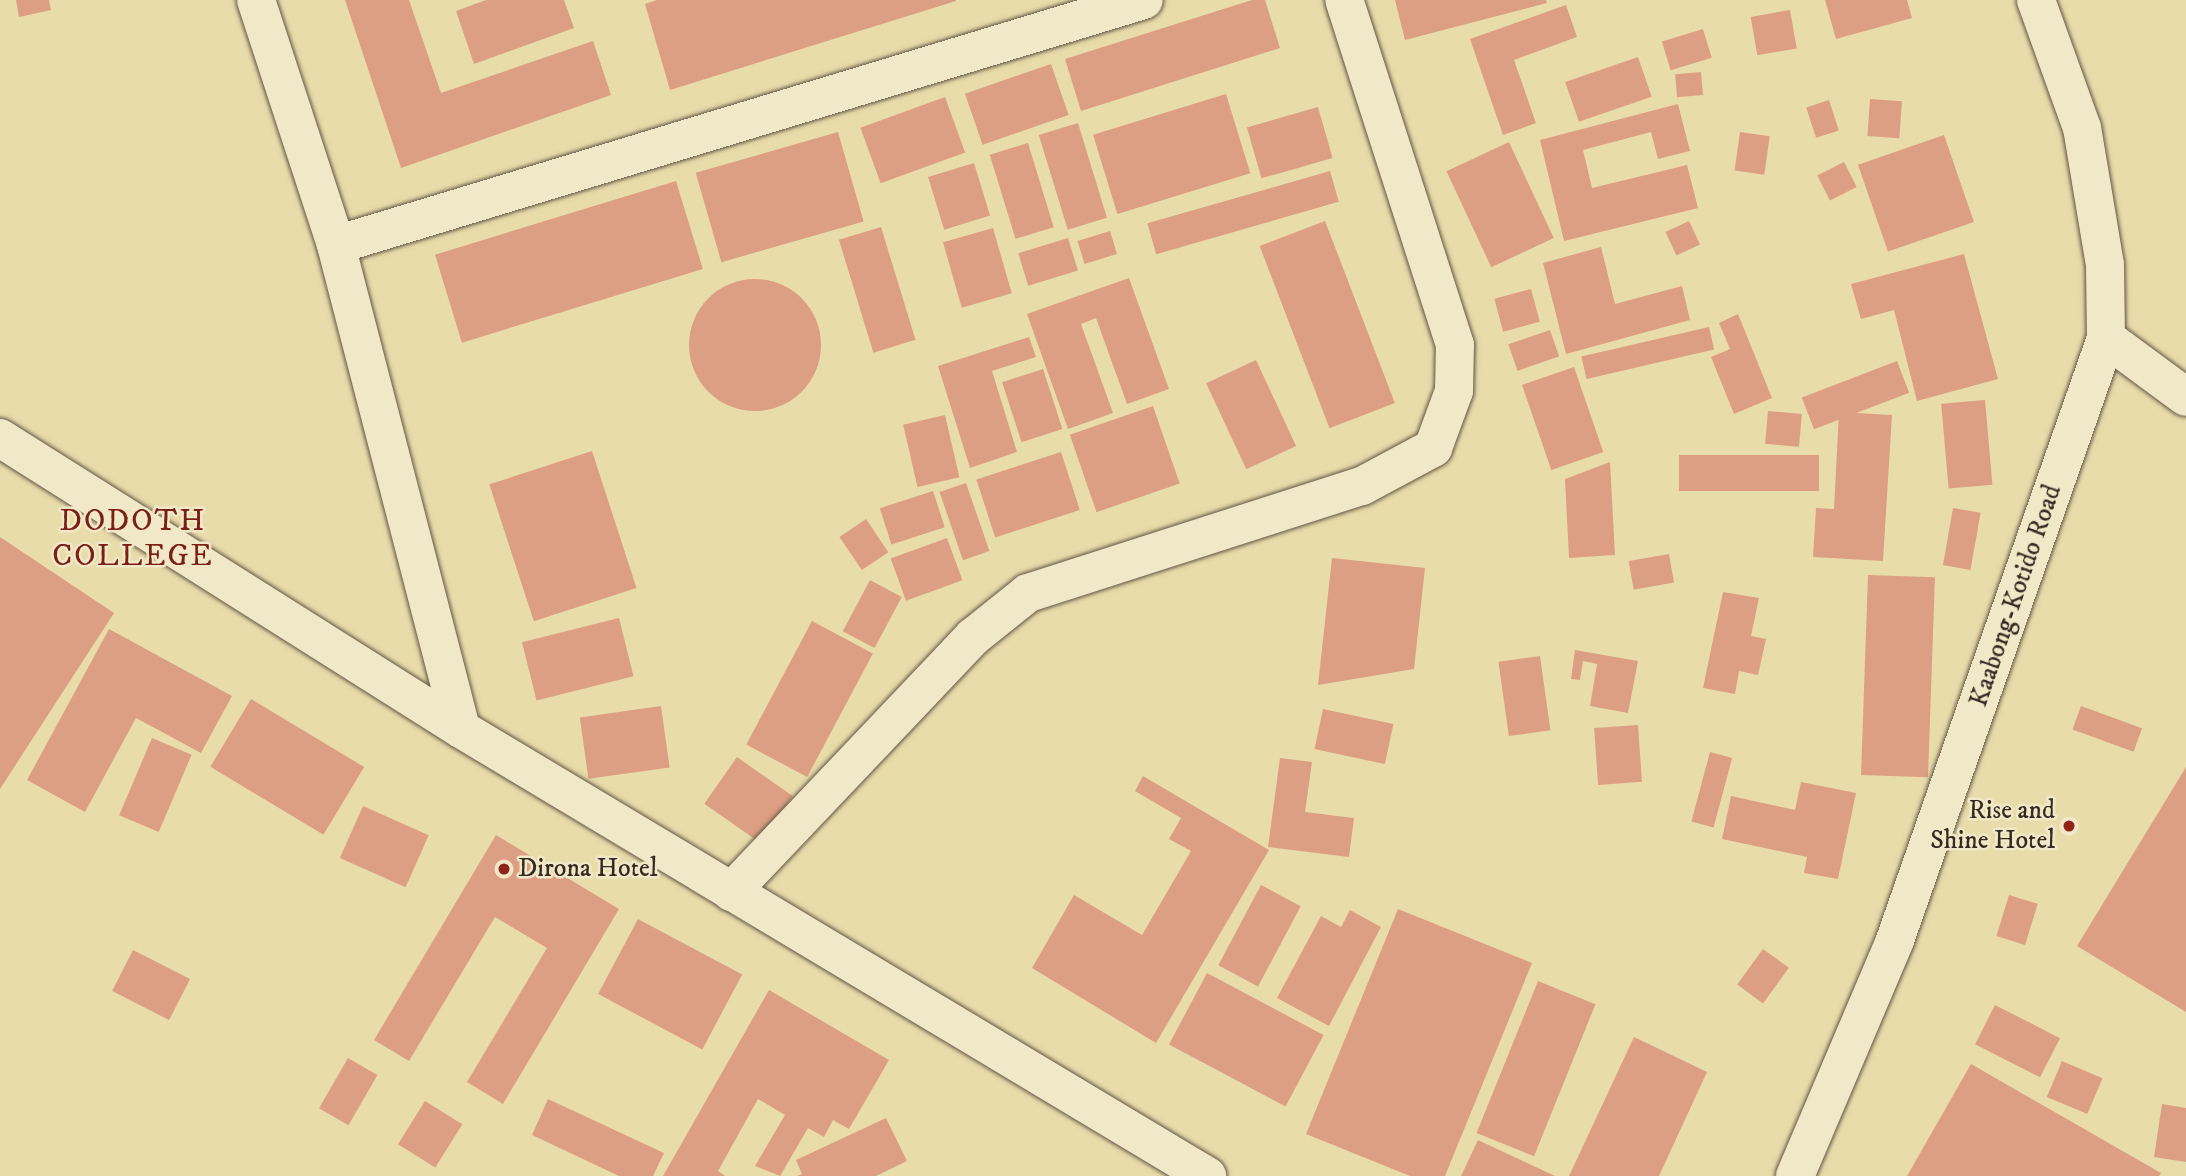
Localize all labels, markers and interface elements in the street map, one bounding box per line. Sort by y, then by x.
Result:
street label: Kaabong-Kotido Road [1963,481,2069,711]
district label: DODOTH COLLEGE [53,504,213,574]
place label: Rise and Shine Hotel [1930,795,2055,856]
marker: Rise and Shine Hotel [2061,818,2077,834]
place label: Dirona Hotel [518,853,658,885]
marker: Dirona Hotel [496,861,512,877]

